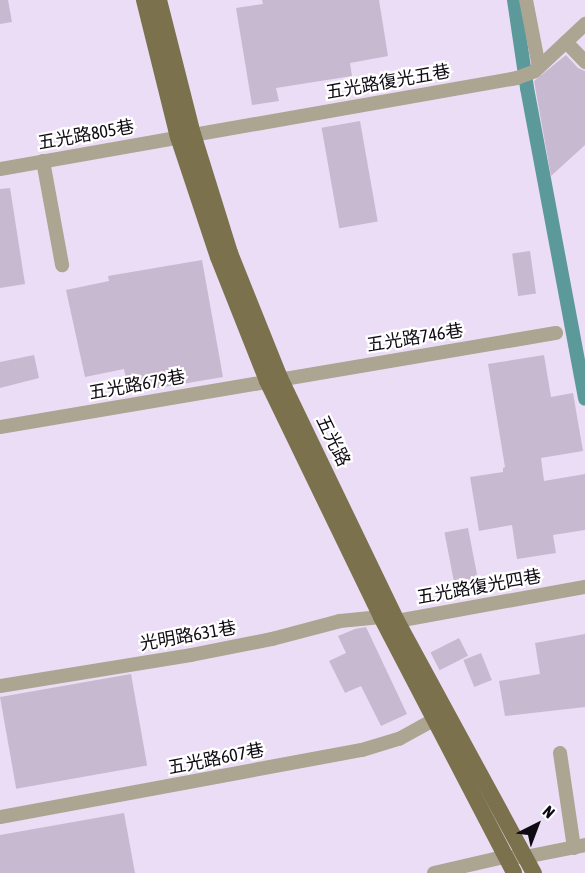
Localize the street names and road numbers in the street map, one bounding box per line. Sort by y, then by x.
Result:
street label: 五光路復光五巷 [324,60,452,104]
street label: 五光路805巷 [36,116,136,154]
street label: 五光路746巷 [365,320,465,356]
street label: 五光路679巷 [87,366,187,404]
street label: 五光路 [311,412,355,470]
street label: 五光路復光四巷 [415,565,543,609]
street label: 光明路631巷 [138,617,238,655]
street label: 五光路607巷 [166,739,266,779]

